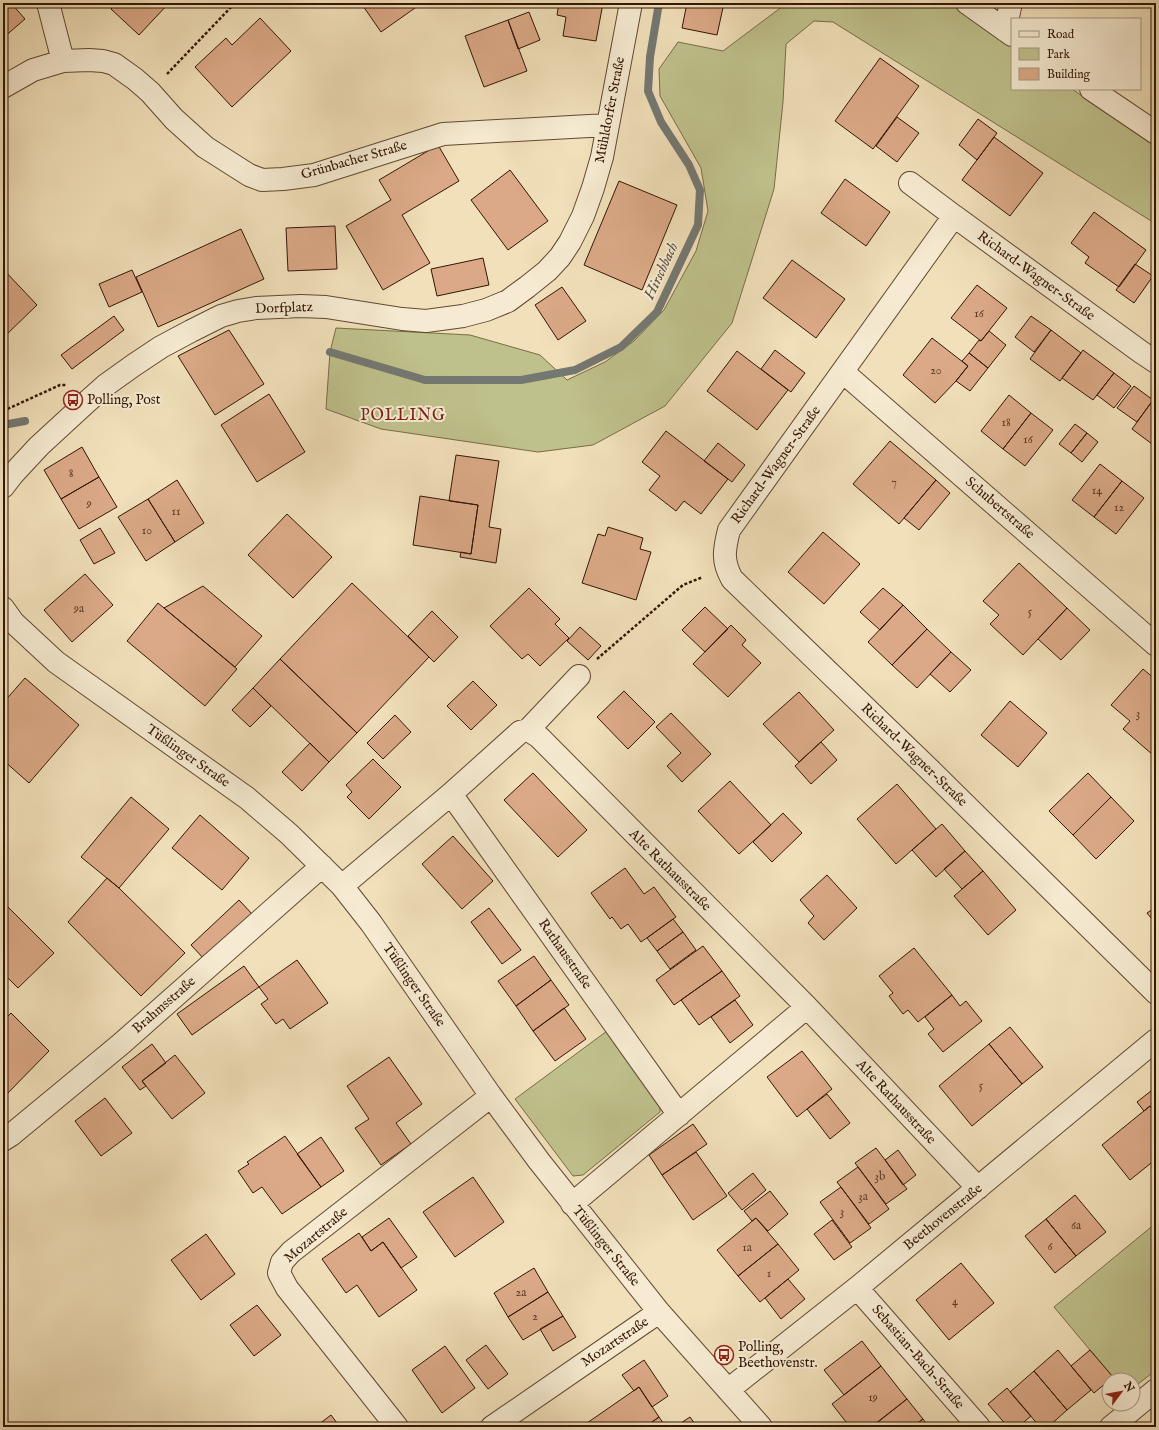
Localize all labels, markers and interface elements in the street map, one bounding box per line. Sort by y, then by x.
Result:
legend [1011,18,1141,90]
text: Road [1047,27,1075,42]
text: Park [1047,47,1070,62]
street label: Mühldorfer Straße [591,55,629,165]
text: Building [1047,67,1091,82]
street label: Grünbacher Straße [299,136,410,184]
street label: Richard-Wagner-Straße [974,227,1099,325]
water label: Hirschbach [639,239,683,303]
street label: Dorfplatz [255,298,314,318]
house number: 16 [974,306,985,321]
house number: 20 [930,363,942,378]
bus stop icon: Polling, Post [62,389,84,411]
place label: Polling, Post [87,391,161,409]
street label: Richard-Wagner-Straße [727,402,825,527]
district label: POLLING [360,406,446,426]
house number: 18 [1001,415,1011,430]
house number: 16 [1023,432,1034,447]
house number: 8 [69,466,74,481]
street label: Schubertstraße [962,473,1039,543]
house number: 7 [891,475,897,490]
house number: 14 [1092,483,1102,498]
house number: 9 [85,496,92,511]
house number: 12 [1114,500,1124,515]
house number: 11 [172,504,180,519]
house number: 10 [142,523,152,538]
house number: 9a [73,601,85,616]
house number: 5 [1028,604,1033,619]
street label: Richard-Wagner-Straße [857,699,972,811]
house number: 3 [1136,706,1140,721]
street label: Tüßlinger Straße [143,720,234,792]
street label: Alte Rathausstraße [624,824,715,915]
street label: Rathausstraße [534,915,596,993]
street label: Tüßlinger Straße [378,940,450,1031]
street label: Brahmsstraße [129,972,200,1037]
street label: Alte Rathausstraße [851,1055,940,1149]
house number: 5 [979,1078,984,1093]
house number: 3b [875,1169,885,1184]
street label: Beethovenstraße [900,1179,987,1254]
house number: 3a [858,1189,869,1204]
street label: Tüßlinger Straße [568,1202,644,1290]
street label: Mozartstraße [280,1203,352,1267]
house number: 3 [840,1204,844,1219]
house number: 6a [1071,1218,1082,1233]
house number: 6 [1047,1239,1053,1254]
house number: 1a [742,1240,753,1255]
house number: 1 [767,1266,771,1281]
house number: 2a [516,1285,527,1300]
house number: 4 [952,1294,958,1309]
street label: Sebastian-Bach-Straße [868,1301,969,1413]
house number: 2 [532,1309,538,1324]
street label: Mozartstraße [578,1313,653,1371]
place label: Polling, Beethovenstr. [738,1338,817,1372]
bus stop icon: Polling, Beethovenstr. [713,1344,735,1366]
north arrow [1101,1372,1141,1412]
text: N [1120,1379,1137,1395]
house number: 19 [868,1390,878,1405]

